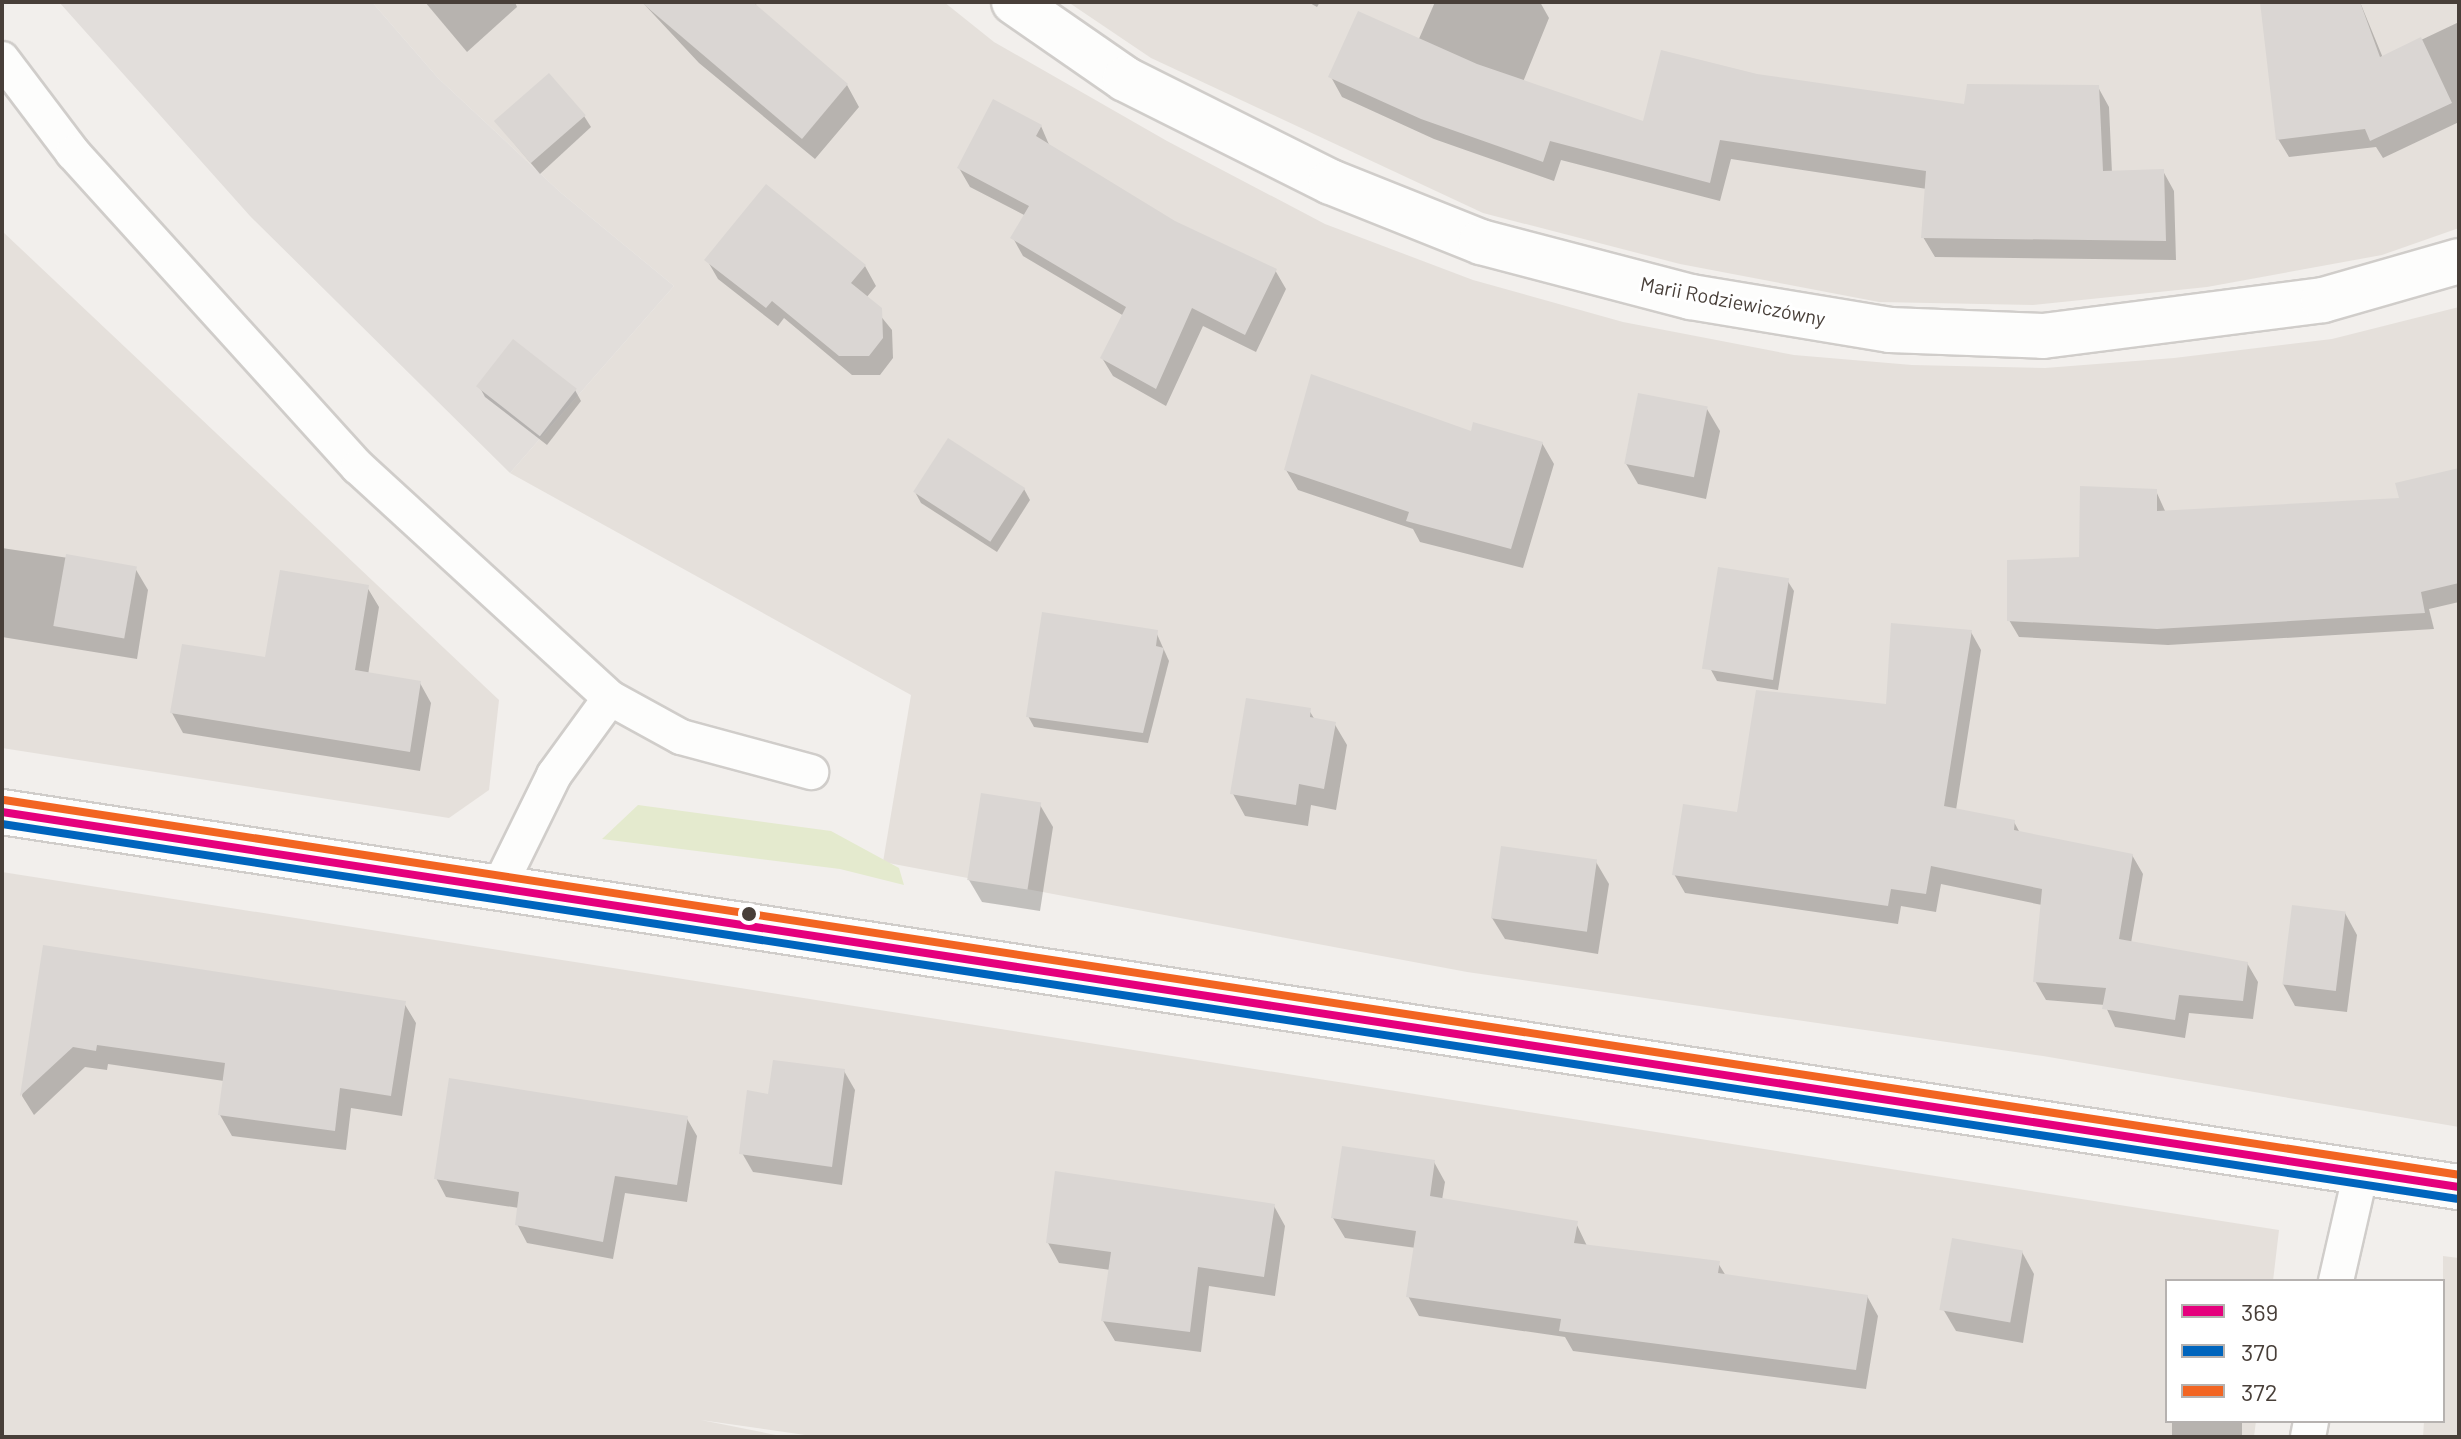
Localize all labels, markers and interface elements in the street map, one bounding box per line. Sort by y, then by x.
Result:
street label: Marii Rodziewiczówny [1639,271,1827,331]
unlabelled marker [741,906,757,922]
legend [2165,1279,2445,1423]
text: 369 [2241,1297,2278,1326]
text: 370 [2241,1337,2278,1366]
text: 372 [2241,1377,2278,1406]

